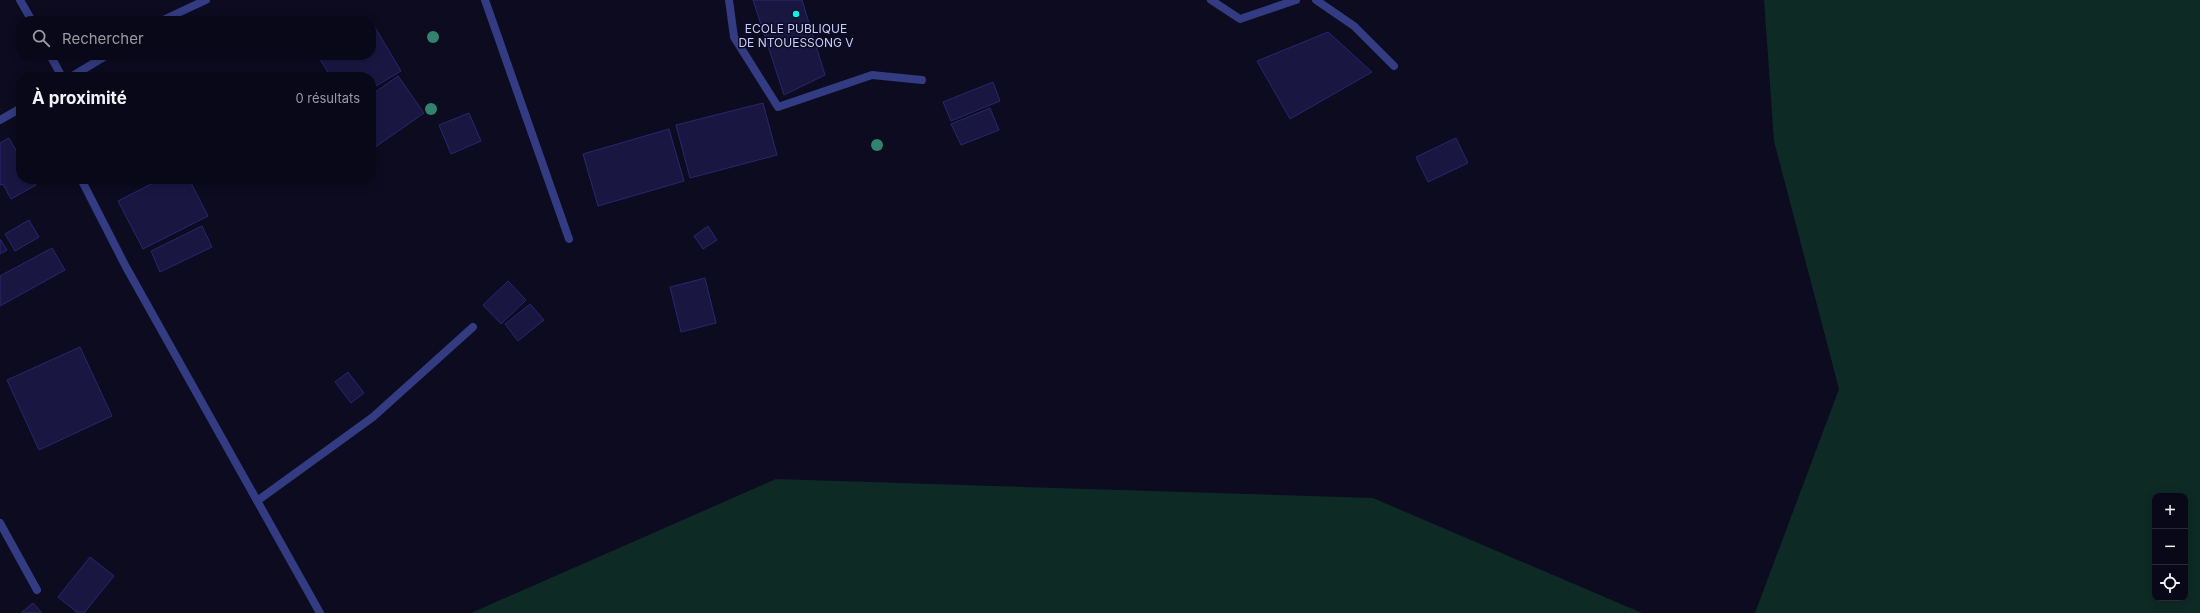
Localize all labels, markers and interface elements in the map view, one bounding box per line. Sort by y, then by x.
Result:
marker: ECOLE PUBLIQUE DE NTOUESSONG V [791,9,801,19]
search box [16,16,376,60]
place label: ECOLE PUBLIQUE DE NTOUESSONG V [738,21,854,50]
icon: search [30,27,52,49]
text: Rechercher [62,29,144,48]
text: À proximité [32,88,127,108]
text: 0 résultats [295,90,360,106]
map controls [2152,493,2188,601]
button: + [2152,493,2188,529]
button: − [2152,529,2188,565]
button: locate [2152,565,2188,601]

